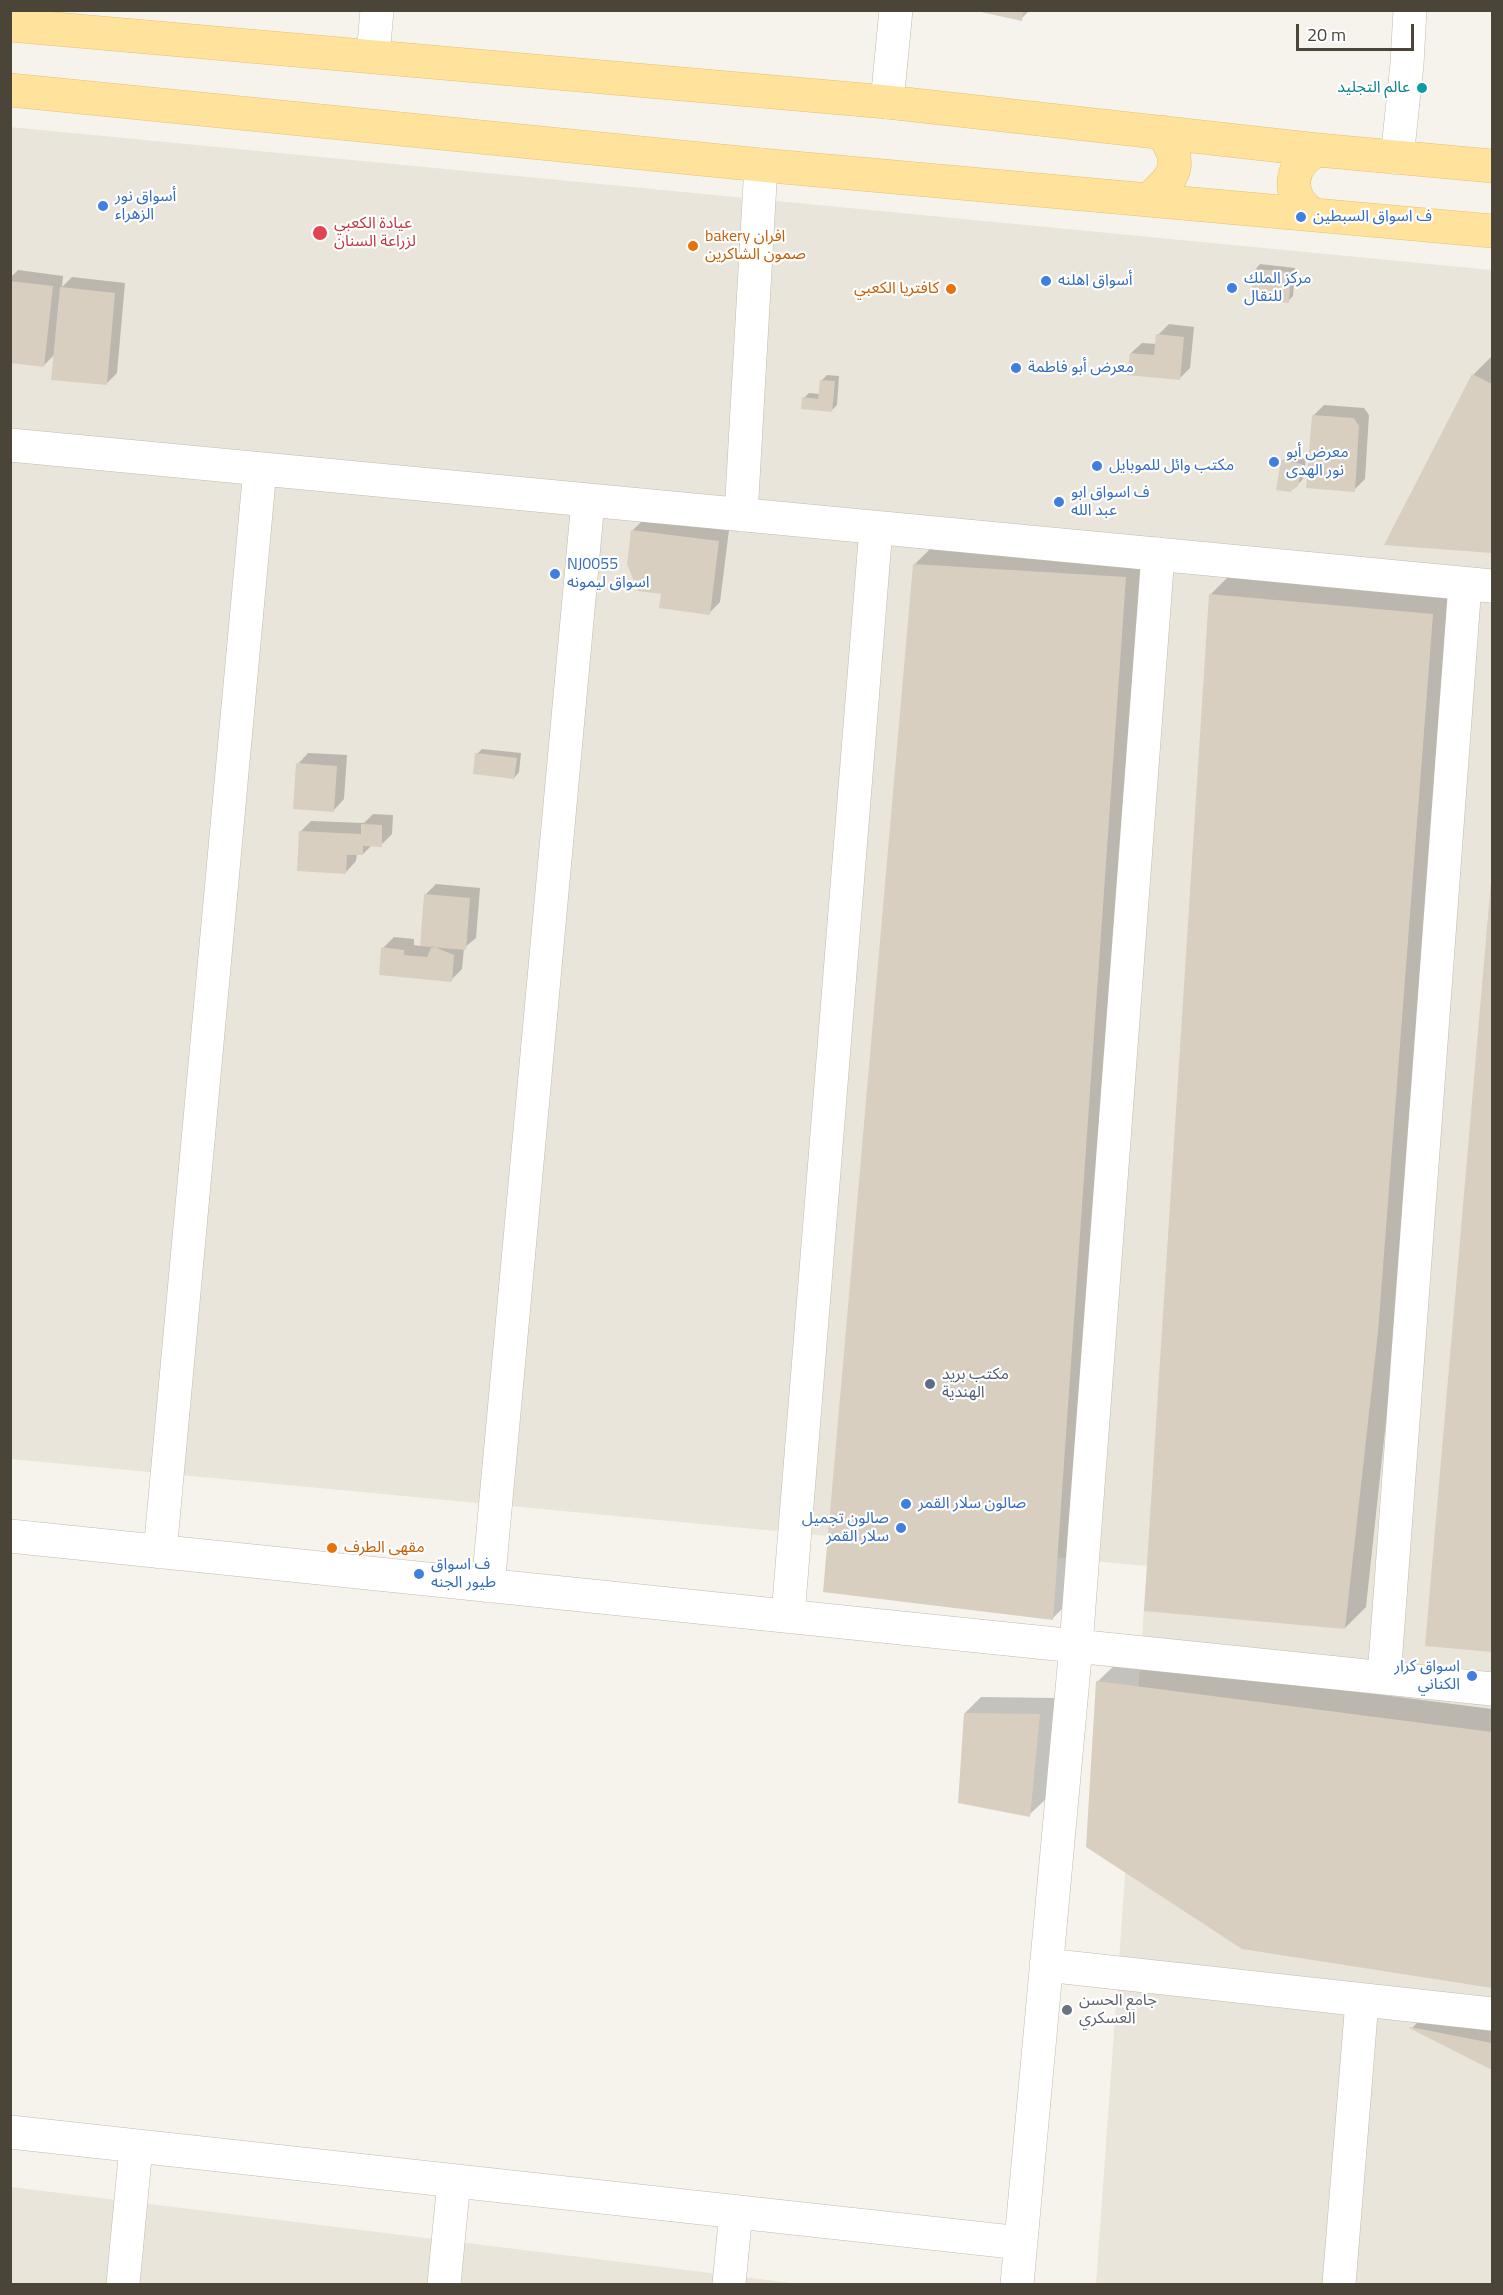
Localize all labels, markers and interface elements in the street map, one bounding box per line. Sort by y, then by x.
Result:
scale bar [1299,12,1418,50]
text: 20 m [1307,21,1346,48]
place label: عالم التجليد [1337,78,1410,98]
marker: عالم التجليد [1415,81,1429,95]
place label: أسواق نور الزهراء [115,187,176,225]
marker: أسواق نور الزهراء [96,199,110,213]
place label: ف اسواق السبطين [1313,207,1432,227]
marker: ف اسواق السبطين [1294,210,1308,224]
place label: عيادة الكعبي لزراعة السنان [334,214,416,252]
marker: عيادة الكعبي لزراعة السنان [311,224,329,242]
place label: bakery افران صمون الشاكرين [705,227,806,265]
marker: bakery افران صمون الشاكرين [686,239,700,253]
place label: مركز الملك للنقال [1244,269,1311,307]
place label: أسواق اهلنه [1058,271,1133,291]
marker: أسواق اهلنه [1039,274,1053,288]
place label: كافتريا الكعبي [854,279,939,299]
marker: مركز الملك للنقال [1225,281,1239,295]
marker: كافتريا الكعبي [944,282,958,296]
place label: معرض أبو فاطمة [1028,358,1134,378]
marker: معرض أبو فاطمة [1009,361,1023,375]
place label: معرض أبو نور الهدى [1286,443,1349,481]
marker: معرض أبو نور الهدى [1267,455,1281,469]
place label: مكتب وائل للموبايل [1109,456,1234,476]
marker: مكتب وائل للموبايل [1090,459,1104,473]
place label: ف اسواق ابو عبد الله [1071,483,1150,521]
marker: ف اسواق ابو عبد الله [1052,495,1066,509]
place label: NJ0055 اسواق ليمونه [567,555,650,593]
marker: NJ0055 اسواق ليمونه [548,567,562,581]
place label: مكتب بريد الهندية [942,1365,1009,1403]
marker: مكتب بريد الهندية [923,1377,937,1391]
place label: صالون سلار القمر [918,1494,1026,1514]
marker: صالون سلار القمر [899,1497,913,1511]
place label: صالون تجميل سلار القمر [802,1509,889,1547]
marker: صالون تجميل سلار القمر [894,1521,908,1535]
place label: مقهى الطرف [344,1538,425,1558]
marker: مقهى الطرف [325,1541,339,1555]
place label: ف اسواق طيور الجنه [431,1555,496,1593]
marker: ف اسواق طيور الجنه [412,1567,426,1581]
place label: اسواق كرار الكناني [1394,1657,1460,1695]
marker: اسواق كرار الكناني [1465,1669,1479,1683]
place label: جامع الحسن العسكري [1079,1991,1157,2029]
marker: جامع الحسن العسكري [1060,2003,1074,2017]

